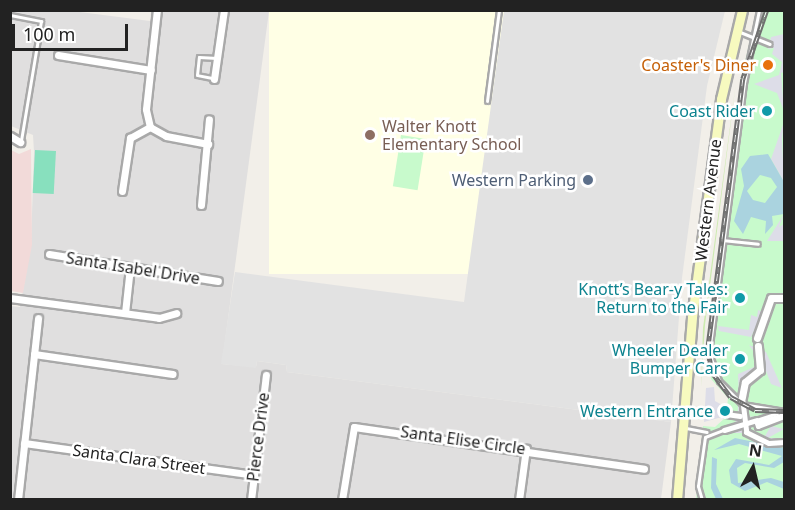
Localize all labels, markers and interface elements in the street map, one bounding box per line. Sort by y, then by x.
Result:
scale bar [15,12,130,50]
text: 100 m [23,22,75,46]
place label: Coaster's Diner [641,55,756,75]
marker: Coaster's Diner [761,58,775,72]
place label: Coast Rider [669,101,755,121]
marker: Coast Rider [760,104,774,118]
place label: Walter Knott Elementary School [382,116,521,154]
marker: Walter Knott Elementary School [363,128,377,142]
street label: Western Avenue [691,138,725,262]
place label: Western Parking [452,170,576,190]
marker: Western Parking [581,173,595,187]
street label: Santa Isabel Drive [65,248,201,288]
place label: Knott’s Bear-y Tales: Return to the Fair [578,279,728,317]
marker: Knott’s Bear-y Tales: Return to the Fair [733,291,747,305]
place label: Wheeler Dealer Bumper Cars [612,340,728,378]
marker: Wheeler Dealer Bumper Cars [733,352,747,366]
street label: Pierce Drive [243,391,273,483]
place label: Western Entrance [580,401,713,421]
marker: Western Entrance [718,404,732,418]
street label: Santa Elise Circle [399,422,527,458]
north arrow [723,438,783,498]
text: N [748,438,763,462]
street label: Santa Clara Street [71,440,207,478]

